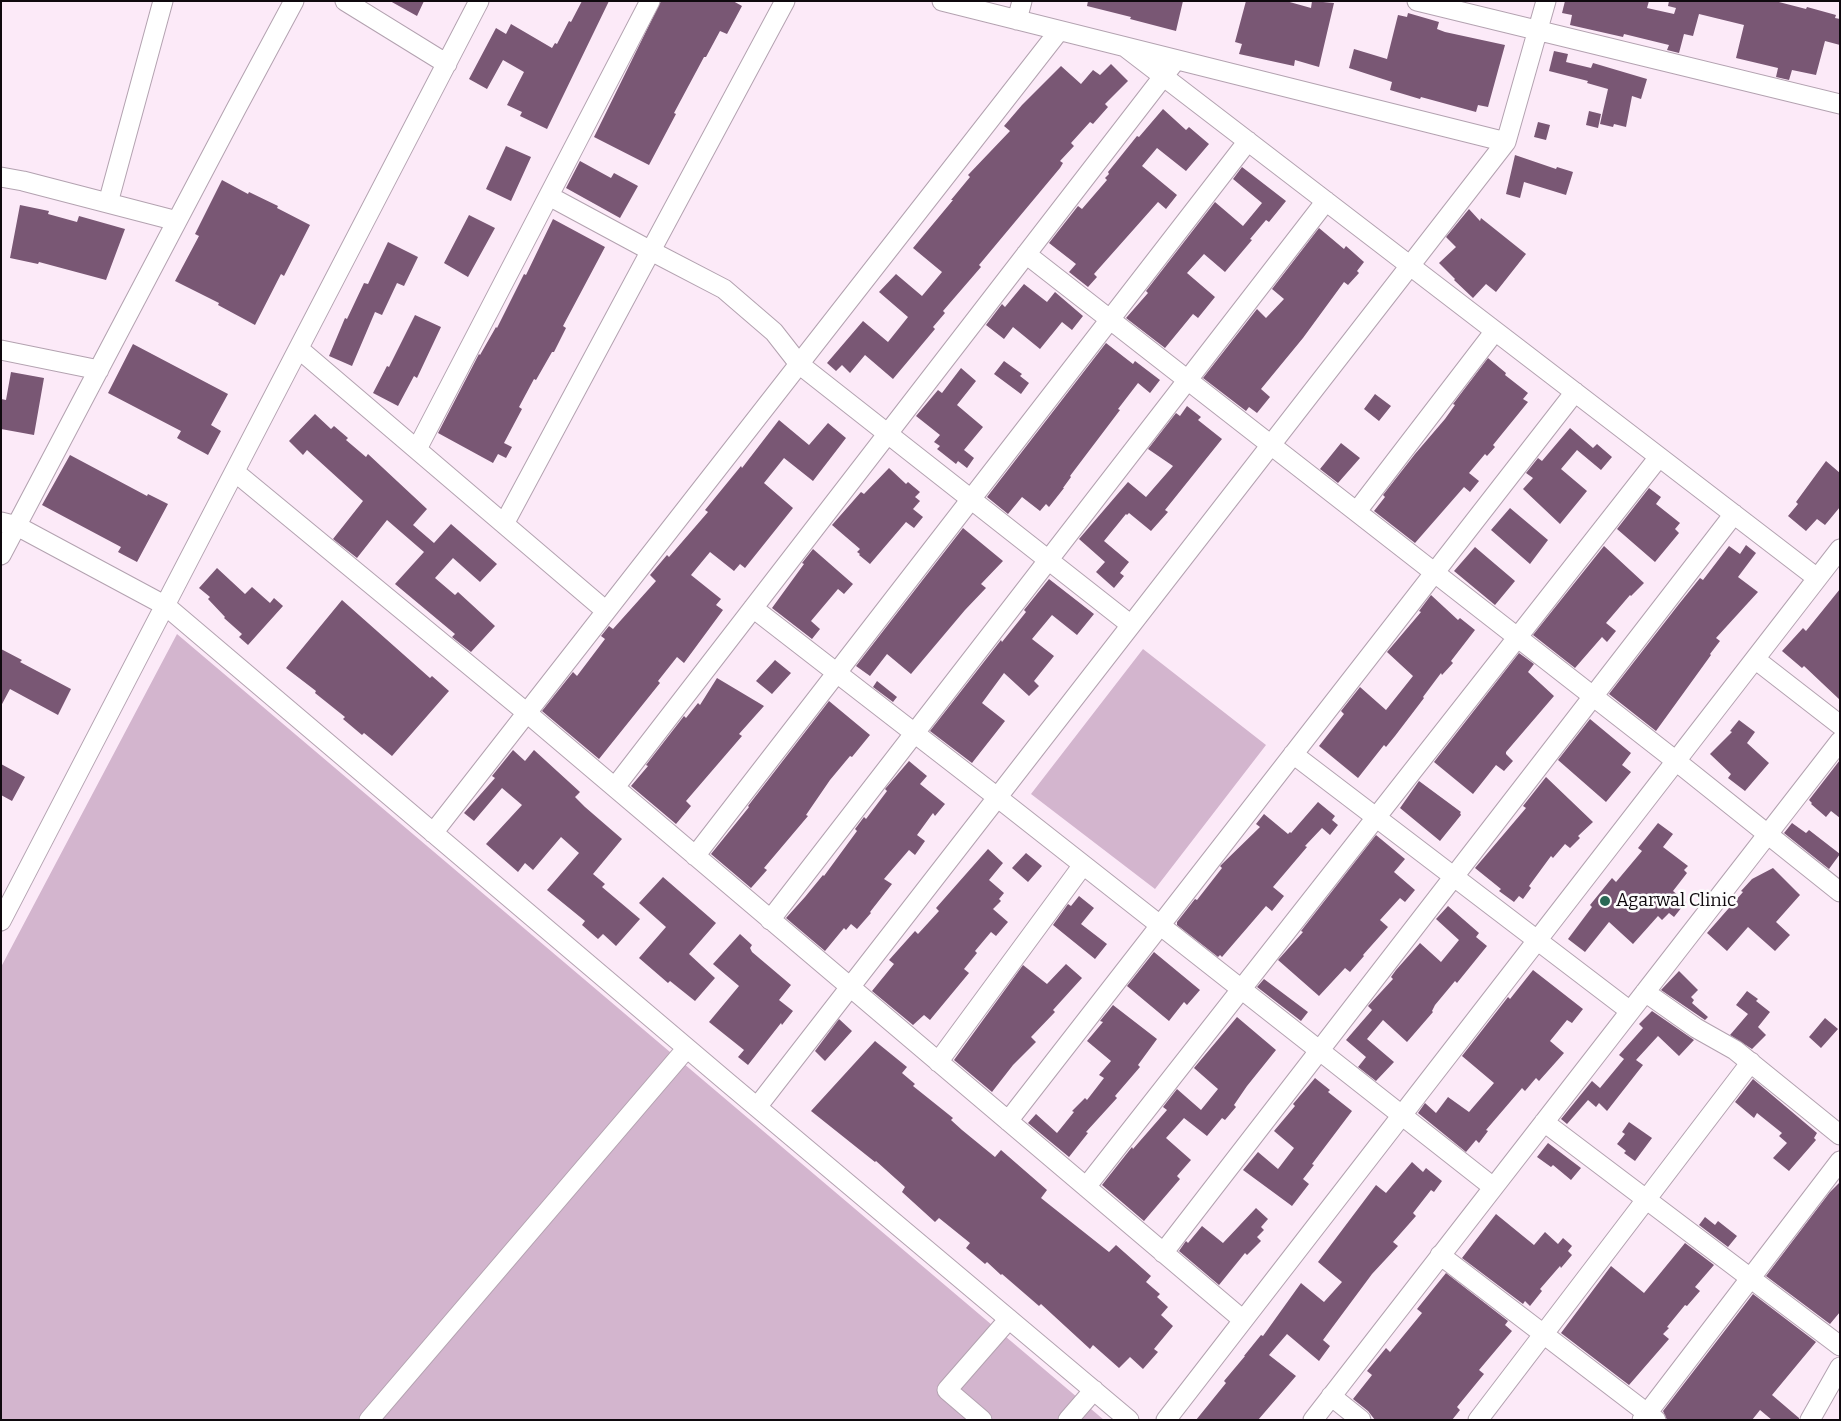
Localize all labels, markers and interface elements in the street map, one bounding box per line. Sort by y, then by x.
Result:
place label: Agarwal Clinic [1616,890,1736,912]
marker: Agarwal Clinic [1598,894,1612,908]

